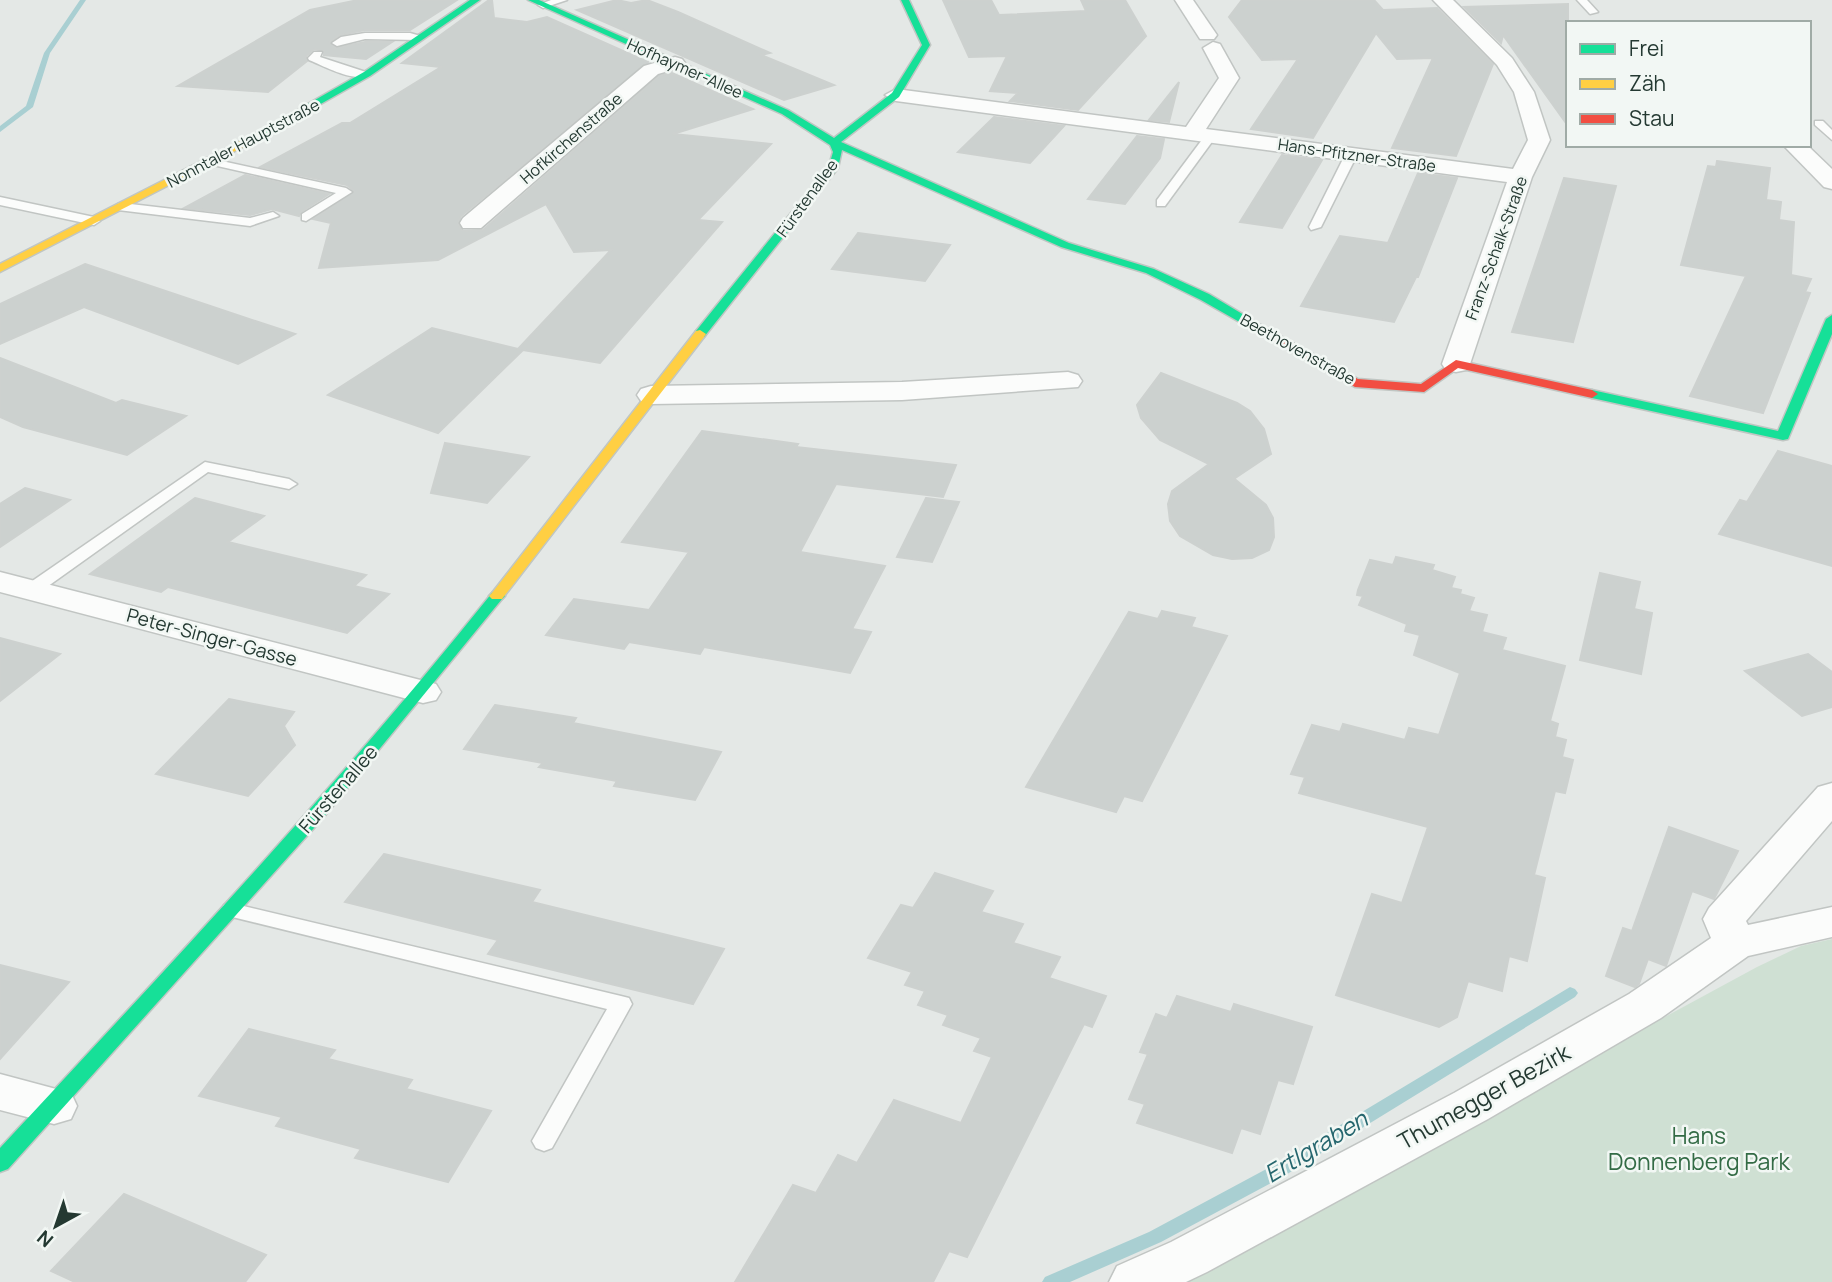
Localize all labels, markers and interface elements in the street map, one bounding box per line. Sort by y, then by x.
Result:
legend [1566,21,1811,147]
street label: Hofhaymer-Allee [624,33,746,103]
text: Frei [1629,34,1664,62]
text: Zäh [1629,69,1666,97]
street label: Hofkirchenstraße [515,87,627,189]
street label: Nonntaler Hauptstraße [163,93,323,193]
text: Stau [1629,104,1675,132]
street label: Hans-Pfitzner-Straße [1277,133,1437,177]
street label: Fürstenallee [771,155,843,241]
street label: Franz-Schalk-Straße [1460,173,1532,323]
street label: Beethovenstraße [1237,308,1359,390]
street label: Peter-Singer-Gasse [124,602,300,672]
street label: Fürstenallee [293,740,383,838]
street label: Thumegger Bezirk [1392,1035,1576,1157]
water label: Ertlgraben [1257,1101,1374,1190]
park label: Hans Donnenberg Park [1608,1119,1791,1177]
north arrow [21,1191,91,1261]
text: N [31,1225,59,1253]

